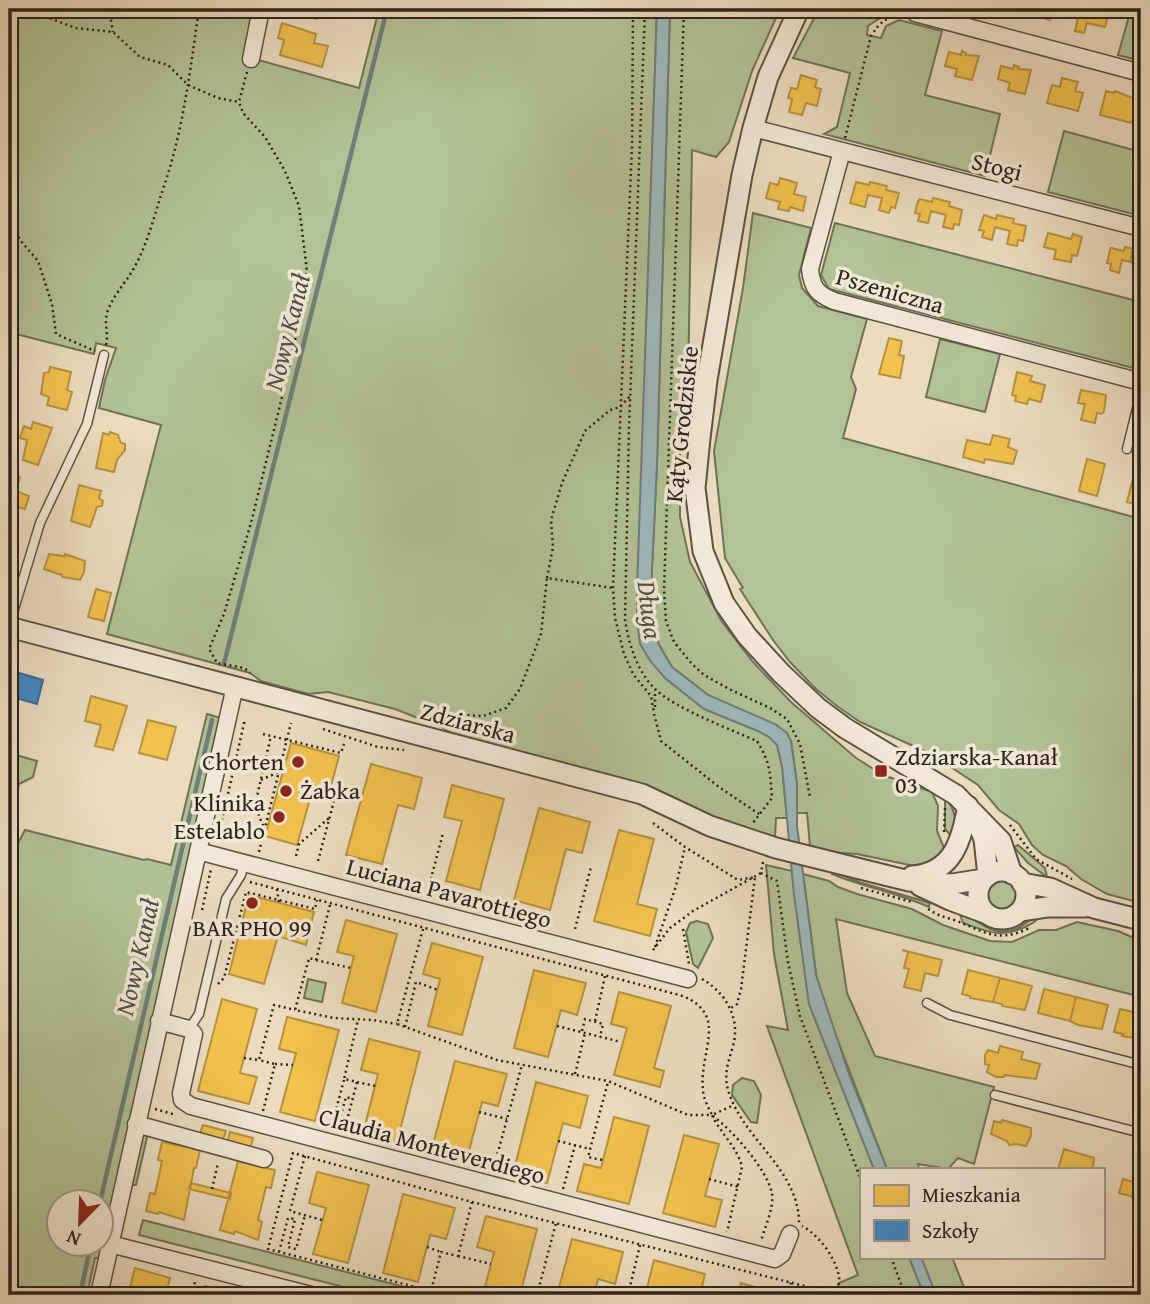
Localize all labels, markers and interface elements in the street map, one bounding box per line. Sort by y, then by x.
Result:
street label: Stogi [968,143,1026,190]
street label: Pszeniczna [832,258,949,323]
water label: Nowy Kanał [253,268,320,395]
street label: Kąty Grodziskie [656,344,707,504]
water label: Długa [627,578,673,641]
street label: Zdziarska [417,693,520,752]
place label: Zdziarska-Kanał 03 [895,739,1058,802]
place label: Chorten [202,744,285,779]
marker: Chorten [290,754,306,770]
marker: Zdziarska-Kanał 03 [873,763,889,779]
place label: Żabka [300,773,361,808]
marker: Żabka [278,783,294,799]
place label: Klinika Estelablo [174,785,266,848]
marker: Klinika Estelablo [271,809,287,825]
street label: Luciana Pavarottiego [343,848,556,937]
water label: Nowy Kanał [104,893,169,1020]
marker: BAR PHO 99 [244,895,260,911]
place label: BAR PHO 99 [192,910,312,945]
street label: Claudia Monteverdiego [315,1098,549,1193]
legend [860,1168,1104,1258]
text: Mieszkania [922,1179,1021,1210]
north arrow [46,1188,116,1258]
text: Szkoły [922,1215,980,1246]
text: N [62,1223,85,1254]

